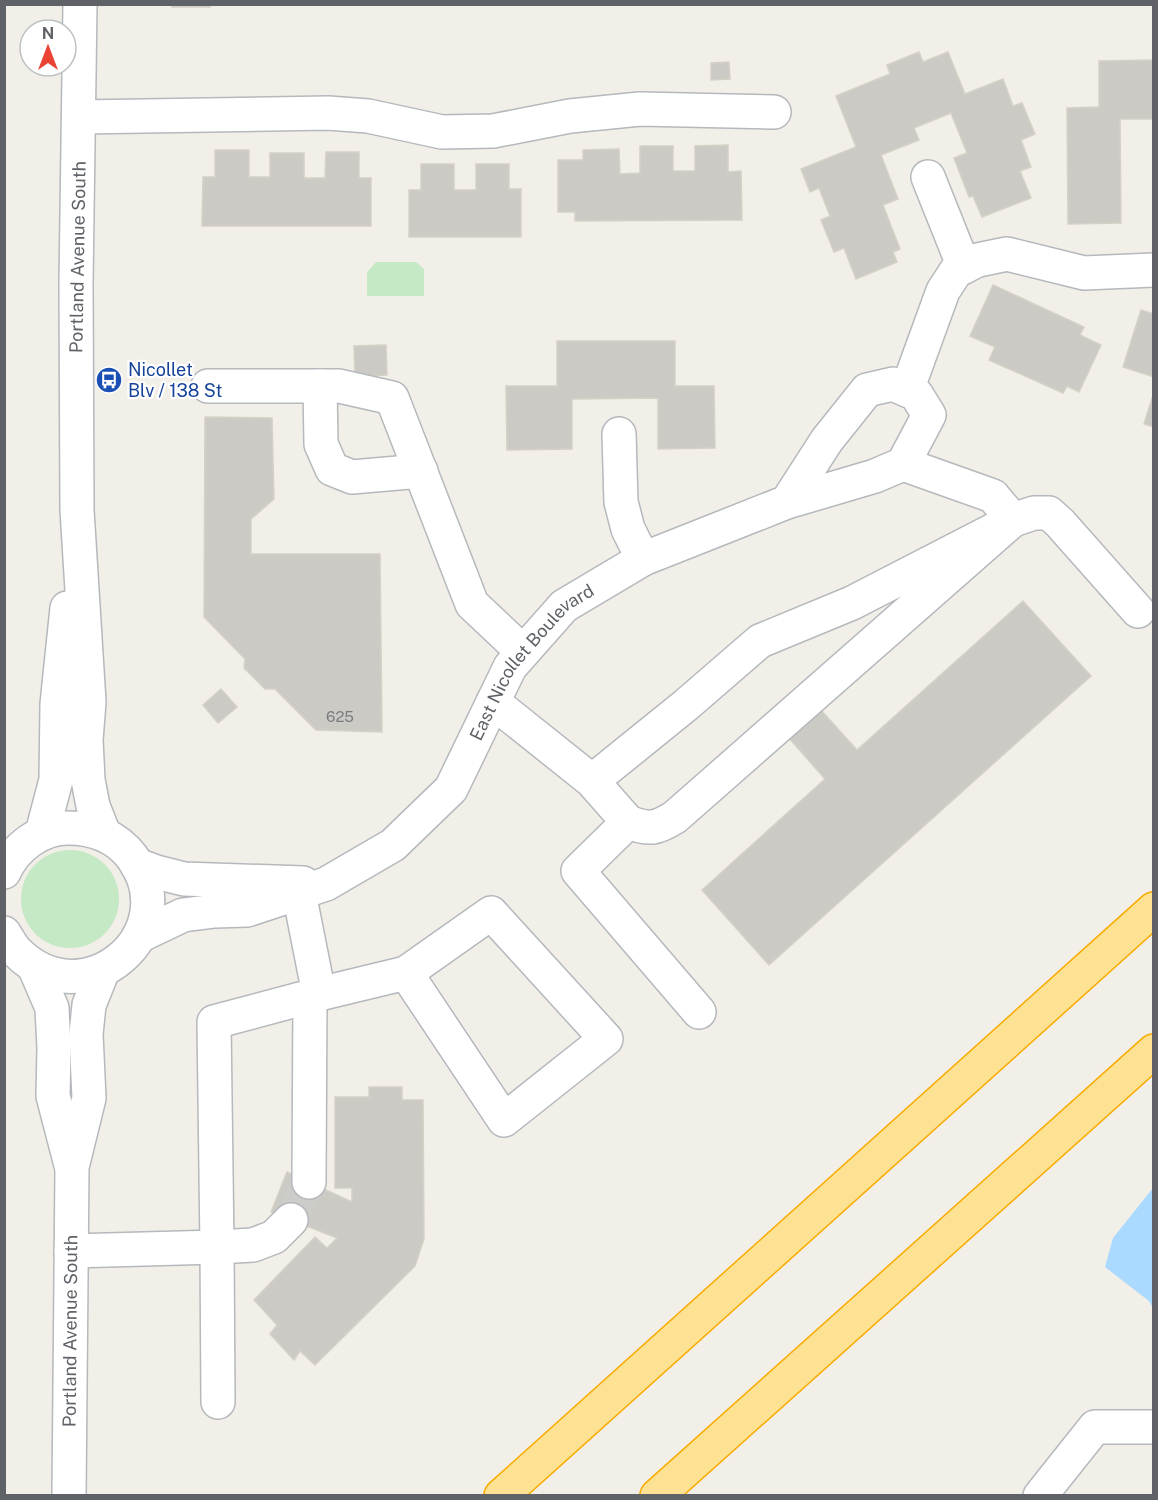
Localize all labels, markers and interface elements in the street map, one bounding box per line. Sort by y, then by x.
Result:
north arrow [18,18,78,78]
text: N [42,24,54,43]
street label: Portland Avenue South [65,161,90,353]
place label: Nicollet Blv / 138 St [128,359,223,401]
bus stop icon: Nicollet Blv / 138 St [94,365,124,395]
street label: East Nicollet Boulevard [465,580,598,744]
house number: 625 [326,708,354,725]
street label: Portland Avenue South [59,1235,81,1427]

